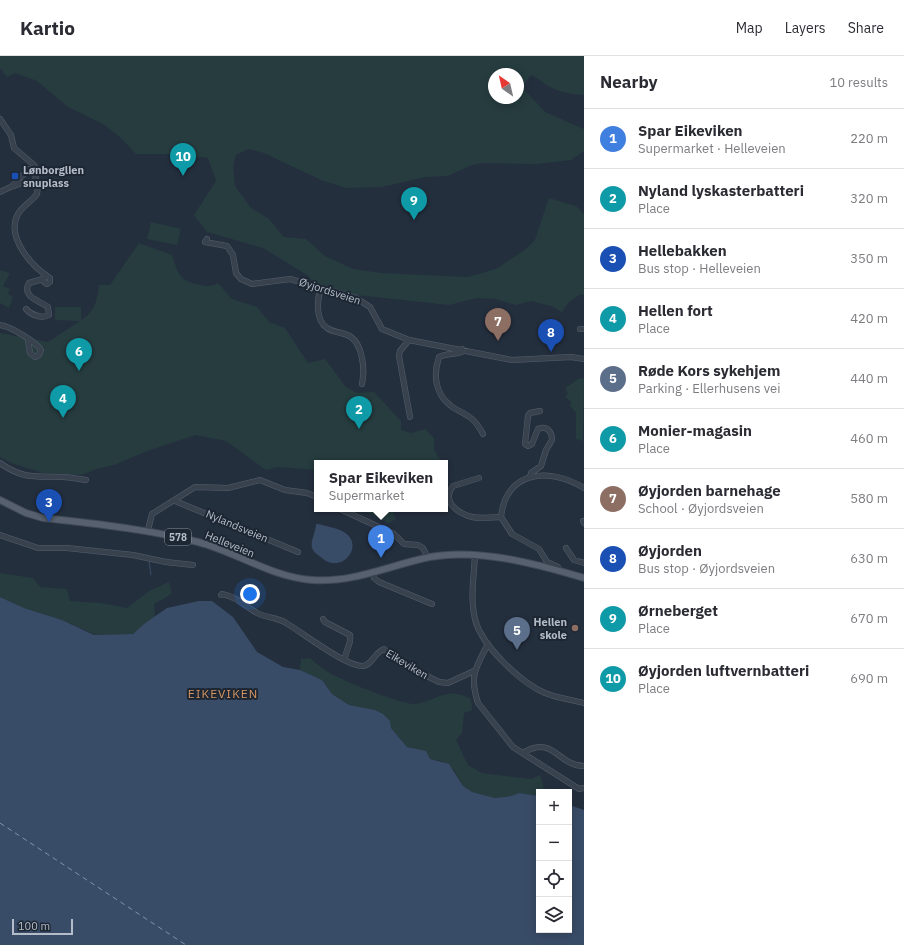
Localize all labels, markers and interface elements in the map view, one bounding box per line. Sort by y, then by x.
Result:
text: Kartio [20,16,75,40]
text: Map [736,19,763,37]
text: Layers [785,19,826,37]
text: Share [848,19,884,37]
north arrow [488,68,524,104]
text: Nearby [600,71,658,93]
text: 10 results [829,74,888,91]
text: Spar Eikeviken [638,121,743,140]
text: 1 [609,130,617,147]
text: 220 m [850,130,888,147]
text: Supermarket · Helleveien [638,140,786,157]
pin: 10 [170,143,196,176]
place label: Lønborglien snuplass [23,163,84,190]
marker: Lønborglien snuplass [10,171,20,181]
text: Nyland lyskasterbatteri [638,181,804,200]
pin: 9 [401,187,427,220]
text: 2 [609,190,617,207]
text: 320 m [850,190,888,207]
text: Place [638,200,670,217]
text: Hellebakken [638,241,727,260]
text: 3 [609,250,617,267]
text: 350 m [850,250,888,267]
text: Bus stop · Helleveien [638,260,761,277]
street label: Øyjordsveien [297,274,363,308]
text: Hellen fort [638,301,713,320]
pin: 7 [485,308,511,341]
text: 4 [609,310,617,327]
text: 420 m [850,310,888,327]
pin: 8 [538,319,564,352]
text: Place [638,320,670,337]
pin: 6 [66,338,92,371]
text: Røde Kors sykehjem [638,361,780,380]
text: 5 [609,370,617,387]
text: 440 m [850,370,888,387]
text: Parking · Ellerhusens vei [638,380,780,397]
pin: 4 [50,385,76,418]
pin: 2 [346,396,372,429]
text: Monier-magasin [638,421,752,440]
text: 6 [609,430,617,447]
text: 460 m [850,430,888,447]
text: Place [638,440,670,457]
popup [314,460,448,512]
text: Spar Eikeviken [329,468,433,487]
text: Øyjorden barnehage [638,481,781,500]
text: Supermarket [329,487,405,504]
pin: 3 [36,489,62,522]
text: 7 [609,490,617,507]
text: 580 m [850,490,888,507]
text: School · Øyjordsveien [638,500,764,517]
street label: Nylandsveien [204,507,270,545]
pin: 1 [368,525,394,558]
street label: Helleveien [203,528,257,560]
road number: 578 [165,529,191,545]
text: Øyjorden [638,541,702,560]
text: 8 [609,550,617,567]
text: 630 m [850,550,888,567]
text: Bus stop · Øyjordsveien [638,560,775,577]
your location [240,584,260,604]
text: Ørneberget [638,601,718,620]
text: 9 [609,610,617,627]
text: 670 m [850,610,888,627]
place label: Hellen skole [534,615,567,642]
pin: 5 [504,617,530,650]
text: Place [638,620,670,637]
marker: Hellen skole [570,623,580,633]
street label: Eikeviken [383,646,431,682]
text: Øyjorden luftvernbatteri [638,661,809,680]
text: 10 [605,670,621,687]
text: 690 m [850,670,888,687]
text: Place [638,680,670,697]
district label: EIKEVIKEN [188,686,258,701]
map controls [536,789,572,933]
button: + [536,789,572,825]
button: − [536,825,572,861]
button: locate [536,861,572,897]
button: layers [536,897,572,933]
scale bar [12,917,73,936]
text: 100 m [18,919,50,933]

